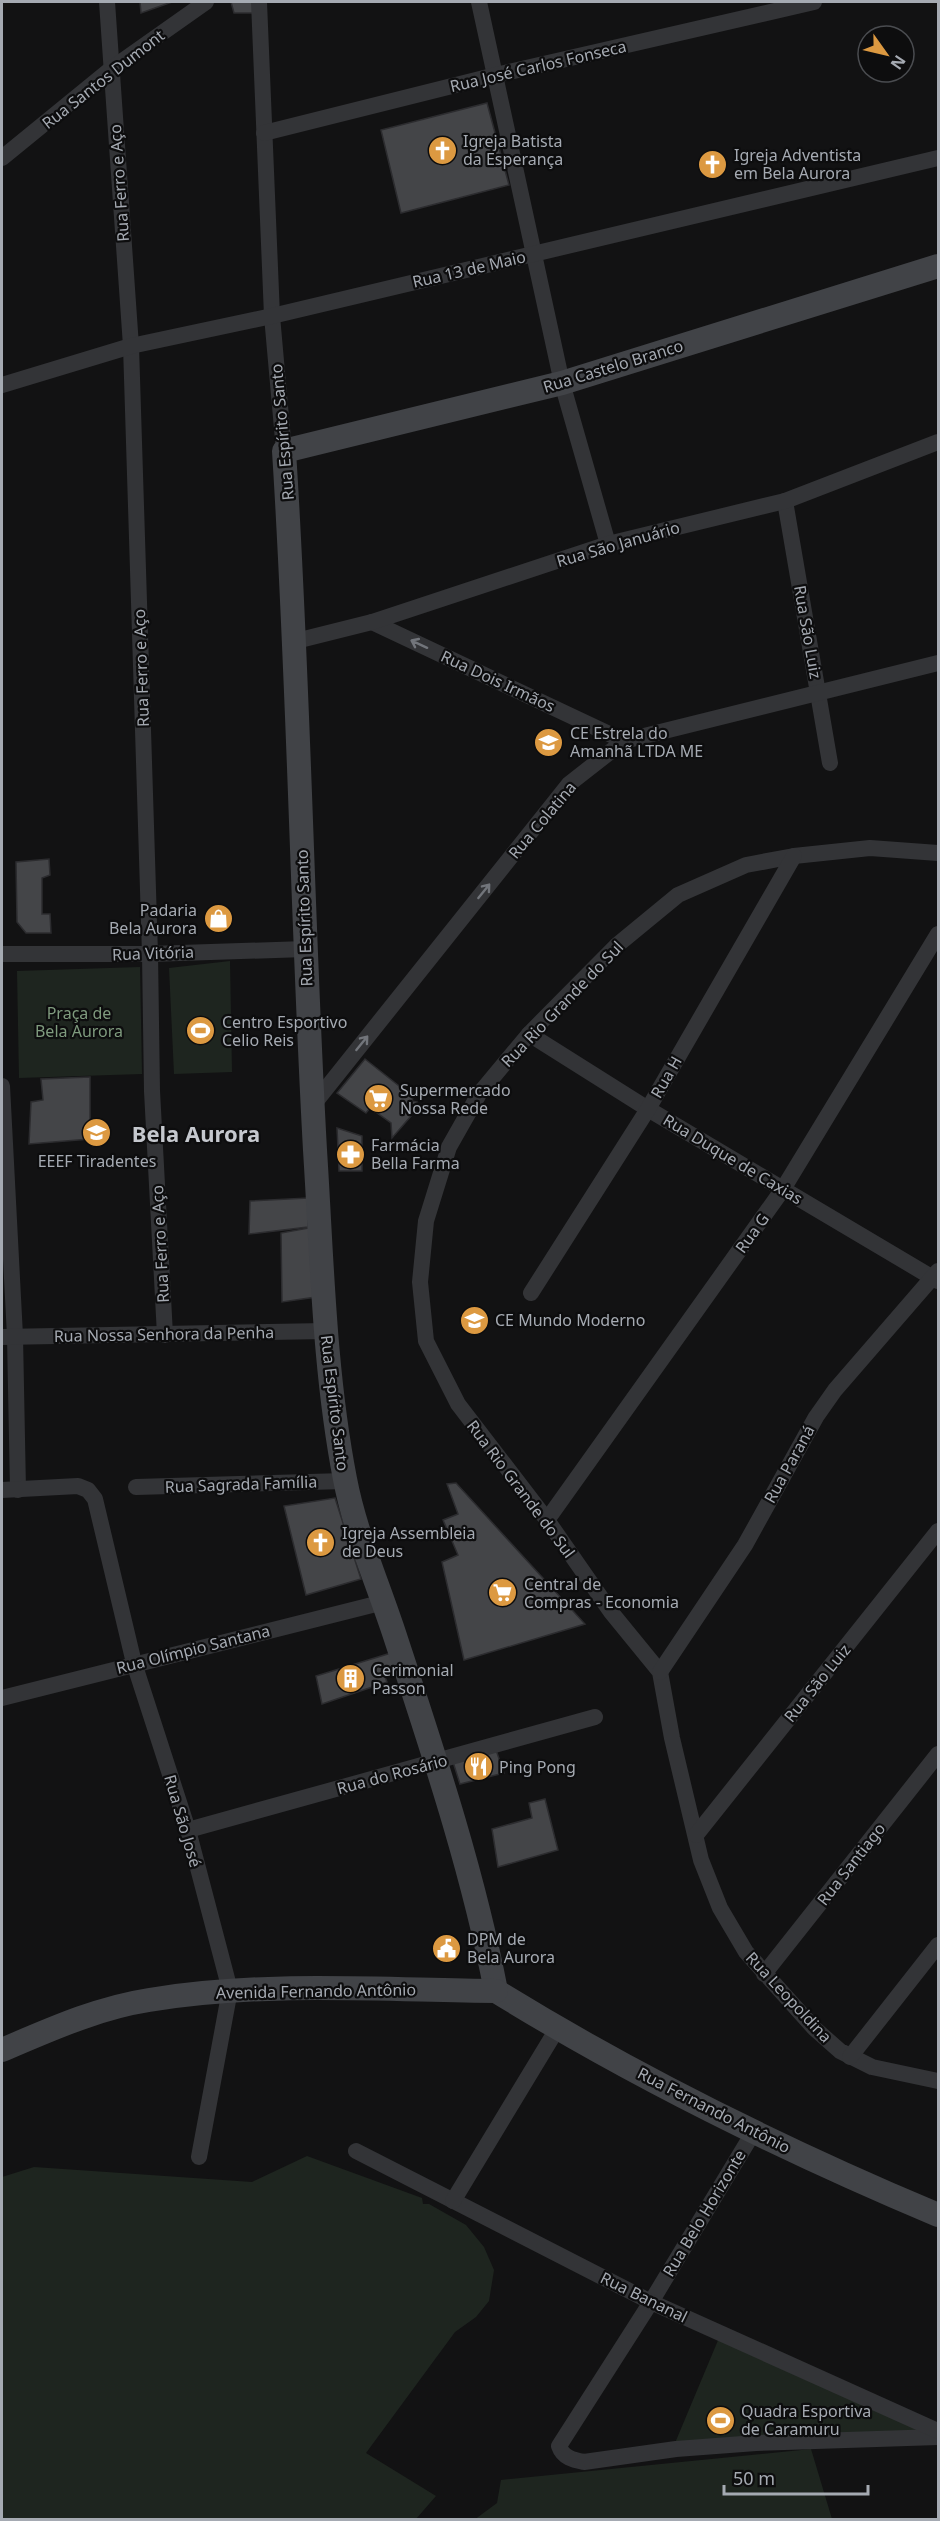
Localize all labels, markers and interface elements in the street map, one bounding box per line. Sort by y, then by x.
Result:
street label: Rua Santos Dumont [37,24,169,134]
north arrow [856,24,916,84]
street label: Rua José Carlos Fonseca [448,35,628,97]
text: N [886,51,911,74]
street label: Rua Ferro e Aço [104,123,134,243]
place label: Igreja Batista da Esperança [463,130,563,170]
church icon: Igreja Batista da Esperança [426,134,458,166]
place label: Igreja Adventista em Bela Aurora [734,144,861,184]
church icon: Igreja Adventista em Bela Aurora [697,148,729,180]
street label: Rua 13 de Maio [410,245,528,293]
street label: Rua Castelo Branco [540,334,686,398]
street label: Rua Espírito Santo [265,363,299,501]
street label: Rua São Januário [554,516,682,572]
street label: Rua São Luiz [789,584,827,680]
street label: Rua Ferro e Aço [128,609,154,727]
one-way arrow [411,638,429,650]
street label: Rua Dois Irmãos [437,645,559,717]
place label: CE Estrela do Amanhã LTDA ME [570,722,703,762]
school or university icon: CE Estrela do Amanhã LTDA ME [533,726,565,758]
street label: Rua Colatina [503,777,581,863]
street label: Rua Espírito Santo [291,849,317,987]
one-way arrow [478,883,491,899]
place label: Padaria Bela Aurora [109,899,197,939]
shop icon: Padaria Bela Aurora [202,903,234,935]
street label: Rua Rio Grande do Sul [496,936,628,1072]
street label: Rua Vitória [112,941,194,965]
park label: Praça de Bela Aurora [35,1002,123,1042]
place label: Centro Esportivo Celio Reis [222,1011,347,1051]
sports icon: Centro Esportivo Celio Reis [185,1015,217,1047]
one-way arrow [356,1035,369,1051]
street label: Rua H [645,1052,687,1102]
place label: Supermercado Nossa Rede [400,1079,511,1119]
supermarket icon: Supermercado Nossa Rede [363,1083,395,1115]
street label: Rua Duque de Caxias [659,1109,807,1209]
school or university icon: EEEF Tiradentes [81,1117,113,1149]
district label: Bela Aurora [132,1118,260,1148]
place label: Farmácia Bella Farma [371,1134,460,1174]
pharmacy icon: Farmácia Bella Farma [334,1138,366,1170]
place label: EEEF Tiradentes [38,1150,156,1172]
street label: Rua Ferro e Aço [146,1185,174,1303]
street label: Rua G [730,1208,774,1258]
school or university icon: CE Mundo Moderno [458,1304,490,1336]
place label: CE Mundo Moderno [495,1309,645,1331]
street label: Rua Nossa Senhora da Penha [54,1321,274,1347]
street label: Rua Espírito Santo [316,1334,354,1472]
street label: Rua Rio Grande do Sul [462,1416,580,1562]
street label: Rua Paraná [759,1421,819,1507]
street label: Rua Sagrada Família [164,1470,318,1498]
place label: Igreja Assembleia de Deus [342,1522,475,1562]
church icon: Igreja Assembleia de Deus [305,1526,337,1558]
place label: Central de Compras - Economia [524,1573,679,1613]
supermarket icon: Central de Compras - Economia [487,1577,519,1609]
street label: Rua Olímpio Santana [114,1619,272,1679]
street label: Rua São Luiz [779,1639,855,1727]
place label: Cerimonial Passon [372,1659,454,1699]
building icon: Cerimonial Passon [335,1663,367,1695]
street label: Rua do Rosário [334,1749,450,1799]
restaurant icon: Ping Pong [462,1751,494,1783]
place label: Ping Pong [499,1756,576,1778]
street label: Rua São José [159,1772,207,1870]
street label: Rua Santiago [812,1818,890,1910]
place label: DPM de Bela Aurora [467,1928,555,1968]
public building icon: DPM de Bela Aurora [430,1932,462,1964]
street label: Rua Leopoldina [741,1947,837,2047]
street label: Avenida Fernando Antônio [216,1978,416,2004]
street label: Rua Fernando Antônio [634,2062,794,2158]
street label: Rua Belo Horizonte [657,2145,751,2281]
street label: Rua Bananal [597,2266,691,2328]
place label: Quadra Esportiva de Caramuru [741,2400,871,2440]
sports icon: Quadra Esportiva de Caramuru [704,2404,736,2436]
scale bar [724,2458,868,2496]
text: 50 m [733,2466,775,2490]

